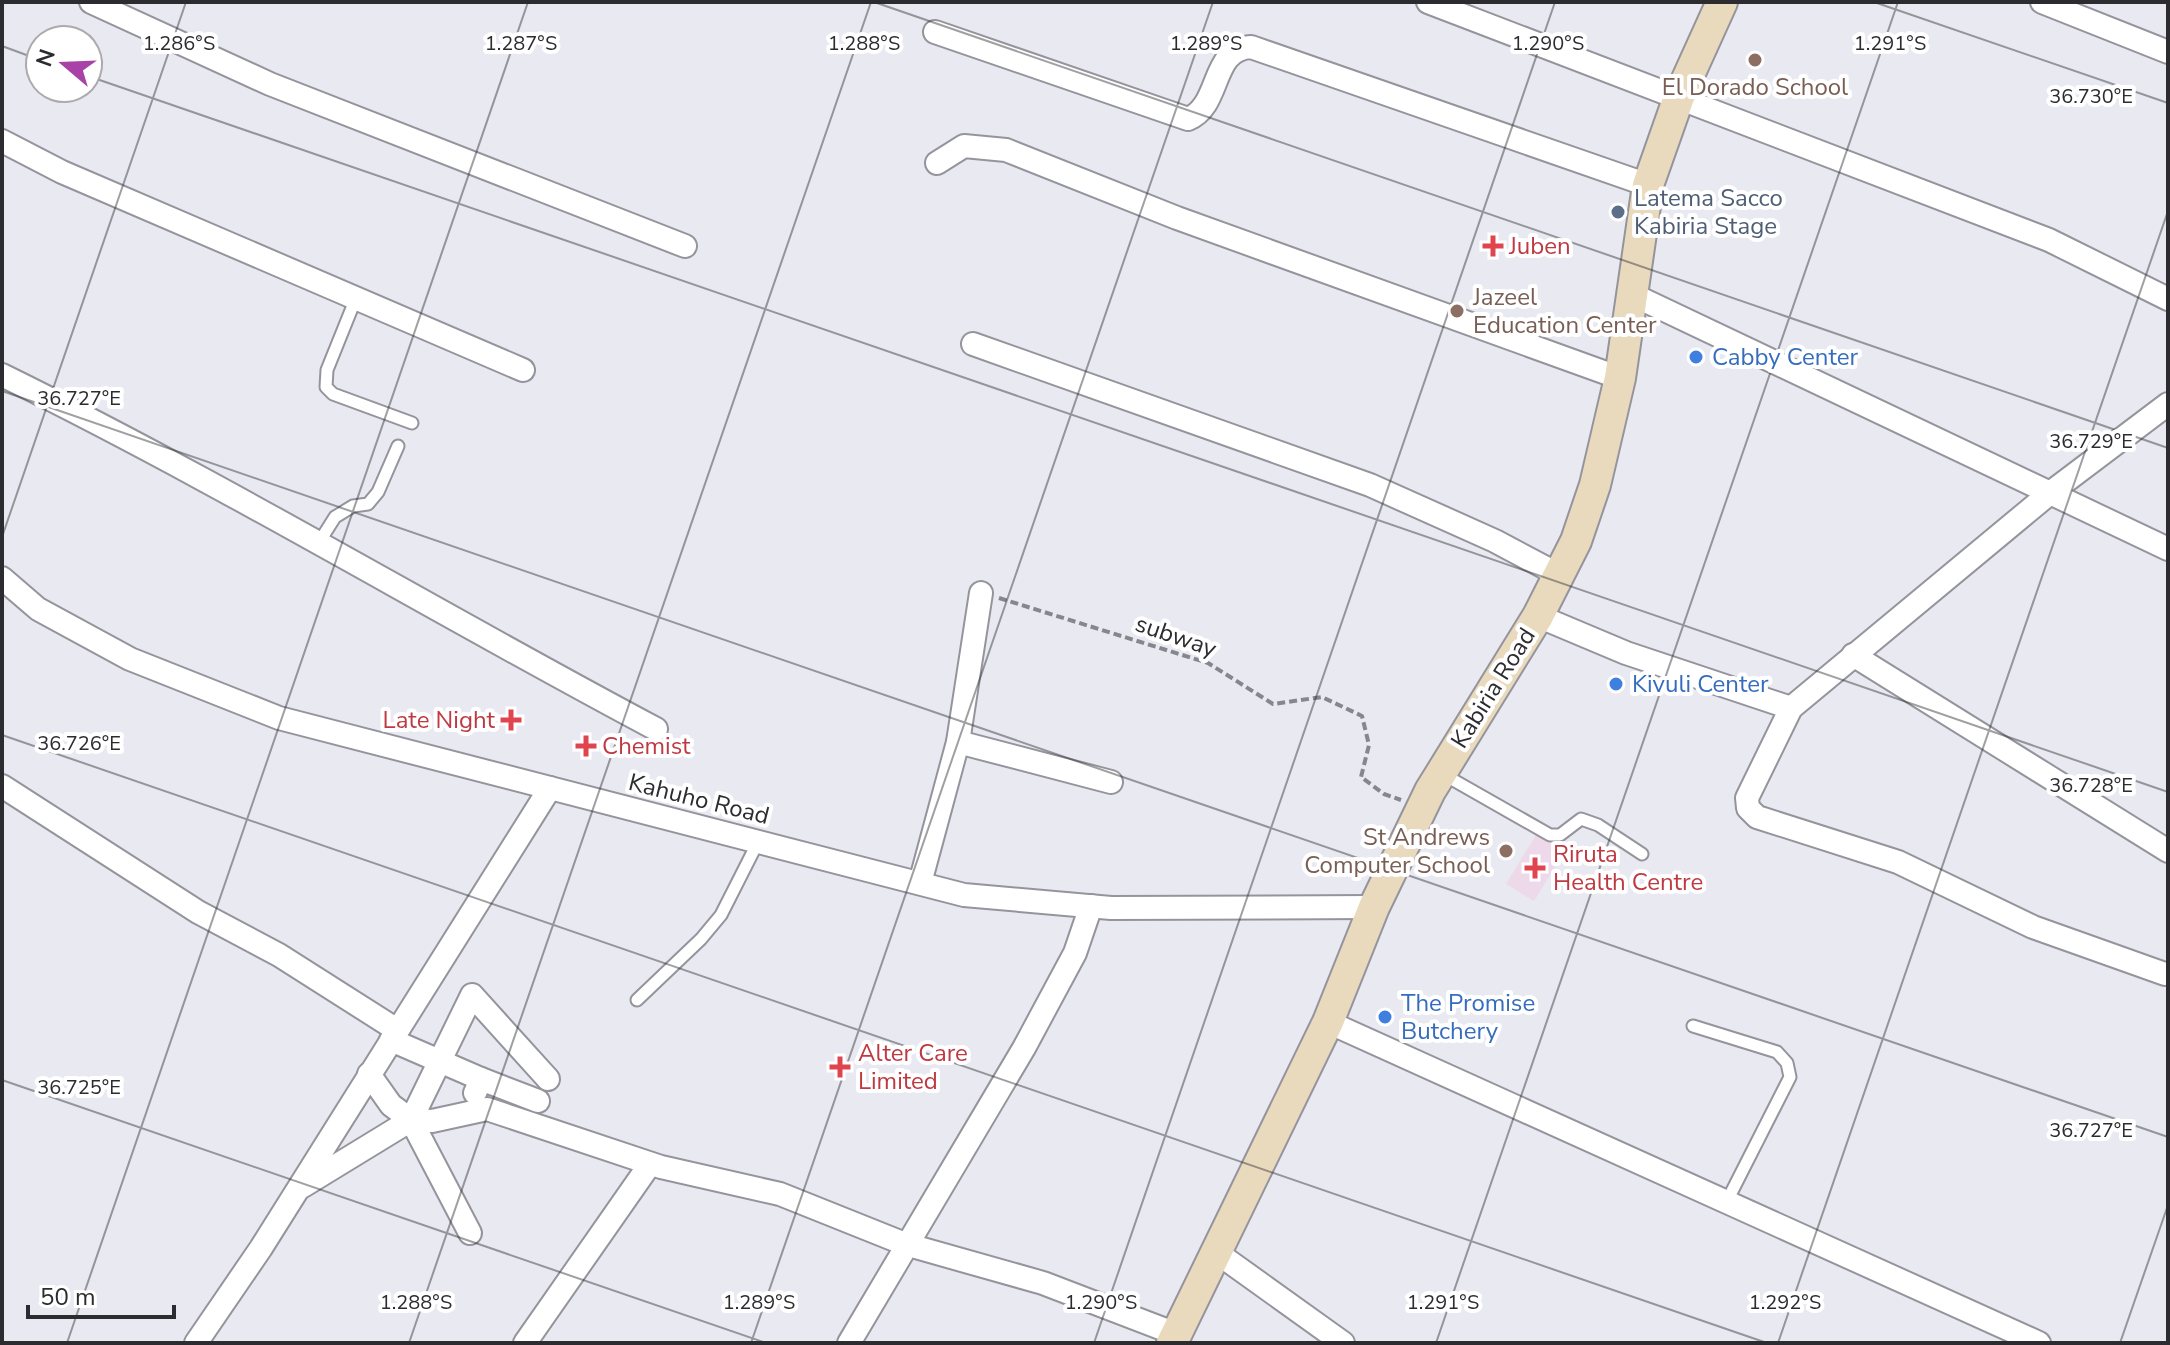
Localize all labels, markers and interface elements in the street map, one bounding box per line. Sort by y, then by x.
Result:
north arrow [24,24,104,104]
text: 1.286°S [143,30,215,57]
text: 1.287°S [485,30,557,57]
text: 1.288°S [828,30,900,57]
text: 1.289°S [1170,30,1242,57]
text: 1.290°S [1512,30,1584,57]
text: 1.291°S [1854,30,1926,57]
text: N [29,45,63,70]
marker: El Dorado School [1746,51,1764,69]
place label: El Dorado School [1662,71,1848,103]
text: 36.730°E [2049,83,2133,110]
place label: Latema Sacco Kabiria Stage [1634,182,1783,242]
marker: Latema Sacco Kabiria Stage [1609,203,1627,221]
place label: Juben [1508,230,1571,262]
marker: Juben [1484,237,1502,255]
place label: Jazeel Education Center [1472,281,1657,341]
marker: Jazeel Education Center [1448,302,1466,320]
place label: Cabby Center [1712,341,1859,373]
marker: Cabby Center [1687,348,1705,366]
text: 36.727°E [37,385,121,412]
text: 36.729°E [2049,428,2133,455]
street label: subway [1131,607,1221,665]
street label: Kabiria Road [1443,622,1543,754]
place label: Kivuli Center [1632,668,1769,700]
marker: Kivuli Center [1607,675,1625,693]
place label: Late Night [383,704,496,736]
marker: Late Night [502,711,520,729]
text: 36.726°E [37,730,121,757]
place label: Chemist [602,730,691,762]
marker: Chemist [577,737,595,755]
street label: Kahuho Road [625,766,773,832]
text: 36.728°E [2049,772,2133,799]
place label: St Andrews Computer School [1304,821,1490,881]
place label: Riruta Health Centre [1553,838,1703,898]
marker: St Andrews Computer School [1497,842,1515,860]
marker: Riruta Health Centre [1524,857,1546,879]
place label: The Promise Butchery [1401,987,1535,1047]
marker: The Promise Butchery [1376,1008,1394,1026]
place label: Alter Care Limited [858,1037,968,1097]
marker: Alter Care Limited [829,1056,851,1078]
text: 36.725°E [37,1074,121,1101]
text: 36.727°E [2049,1117,2133,1144]
scale bar [28,1269,174,1319]
text: 50 m [40,1281,96,1313]
text: 1.288°S [380,1289,452,1316]
text: 1.289°S [723,1289,795,1316]
text: 1.290°S [1065,1289,1137,1316]
text: 1.291°S [1407,1289,1479,1316]
text: 1.292°S [1749,1289,1821,1316]

